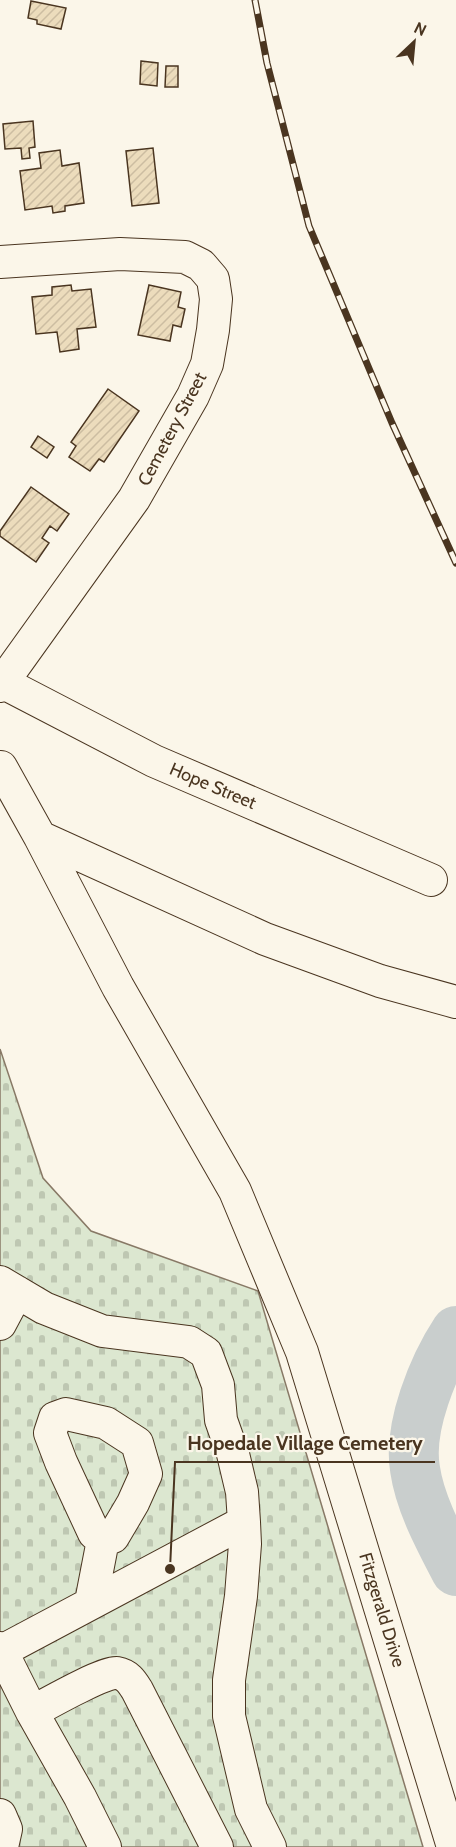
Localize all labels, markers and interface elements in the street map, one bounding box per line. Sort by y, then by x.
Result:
north arrow [384,12,444,72]
text: N [411,18,430,40]
street label: Cemetery Street [133,368,211,490]
street label: Hope Street [166,758,260,814]
callout: Hopedale Village Cemetery [175,1424,435,1462]
text: Hopedale Village Cemetery [187,1431,423,1455]
street label: Fitzgerald Drive [354,1550,410,1670]

